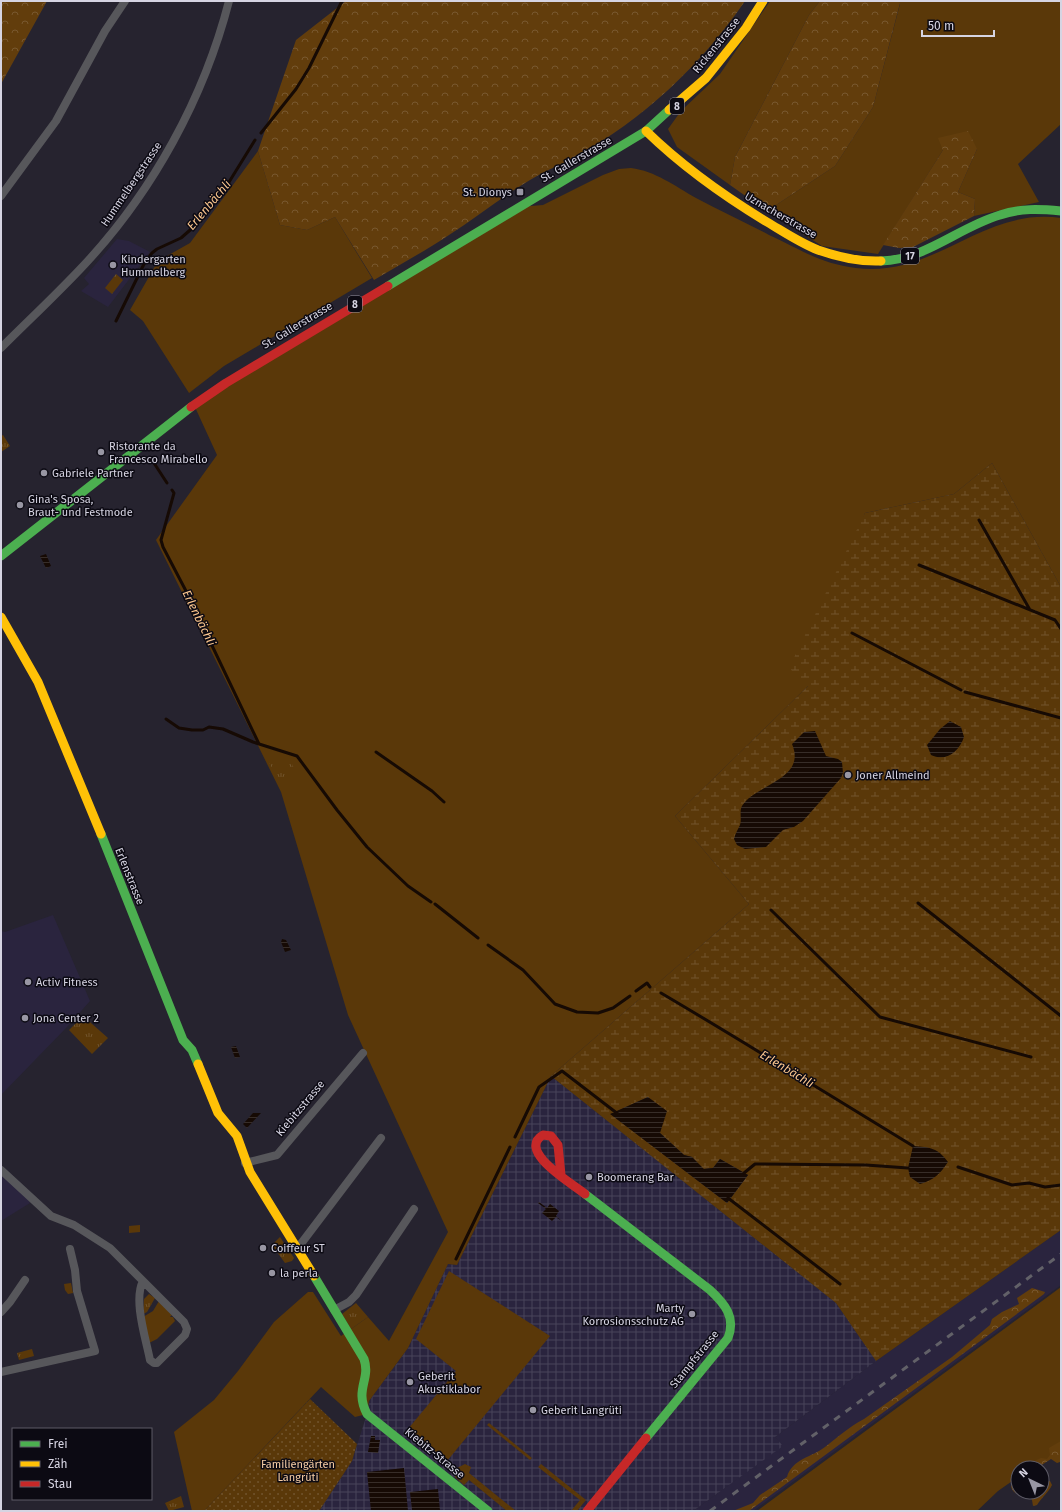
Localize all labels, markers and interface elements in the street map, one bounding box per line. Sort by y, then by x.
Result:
scale bar [922,12,994,38]
street label: Rickenstrasse [690,15,743,76]
text: 50 m [928,19,954,33]
road number: 8 [670,98,684,114]
street label: St. Gallerstrasse [538,134,614,185]
street label: Hummelbergstrasse [98,140,165,229]
water label: Erlenbächli [184,177,234,233]
place label: St. Dionys [463,186,512,199]
marker: St. Dionys [515,187,525,197]
street label: Uznacherstrasse [742,189,819,241]
road number: 17 [901,248,919,264]
place label: Kindergarten Hummelberg [121,253,186,279]
marker: Kindergarten Hummelberg [108,260,118,270]
road number: 8 [348,296,362,312]
street label: St. Gallerstrasse [260,299,335,352]
place label: Ristorante da Francesco Mirabello [109,440,208,466]
marker: Ristorante da Francesco Mirabello [96,447,106,457]
place label: Gabriele Partner [52,467,134,480]
marker: Gabriele Partner [39,468,49,478]
place label: Gina's Sposa, Braut- und Festmode [28,493,133,519]
marker: Gina's Sposa, Braut- und Festmode [15,500,25,510]
water label: Erlenbächli [179,588,219,649]
place label: Joner Allmeind [856,769,930,782]
marker: Joner Allmeind [843,770,853,780]
street label: Erlenstrasse [112,846,147,907]
place label: Activ Fitness [36,976,98,989]
marker: Activ Fitness [23,977,33,987]
place label: Jona Center 2 [33,1012,99,1025]
marker: Jona Center 2 [20,1013,30,1023]
water label: Erlenbächli [757,1047,817,1091]
street label: Kiebitzstrasse [273,1078,328,1139]
place label: Boomerang Bar [597,1171,675,1184]
marker: Boomerang Bar [584,1172,594,1182]
place label: Coiffeur ST [271,1242,325,1255]
marker: Coiffeur ST [258,1243,268,1253]
place label: la perla [280,1267,318,1280]
marker: la perla [267,1268,277,1278]
place label: Marty Korrosionsschutz AG [582,1302,685,1328]
marker: Marty Korrosionsschutz AG [687,1309,697,1319]
street label: Stampfstrasse [667,1328,722,1391]
place label: Geberit Akustiklabor [418,1370,481,1396]
marker: Geberit Akustiklabor [405,1377,415,1387]
place label: Geberit Langrüti [541,1404,622,1417]
marker: Geberit Langrüti [528,1405,538,1415]
street label: Kiebitz-Strasse [402,1425,467,1482]
legend [12,1428,152,1500]
text: Frei [48,1437,68,1451]
text: Zäh [48,1457,68,1471]
park label: Familiengärten Langrüti [261,1458,335,1484]
north arrow [1010,1460,1050,1500]
text: N [1016,1466,1031,1480]
text: Stau [48,1477,72,1491]

